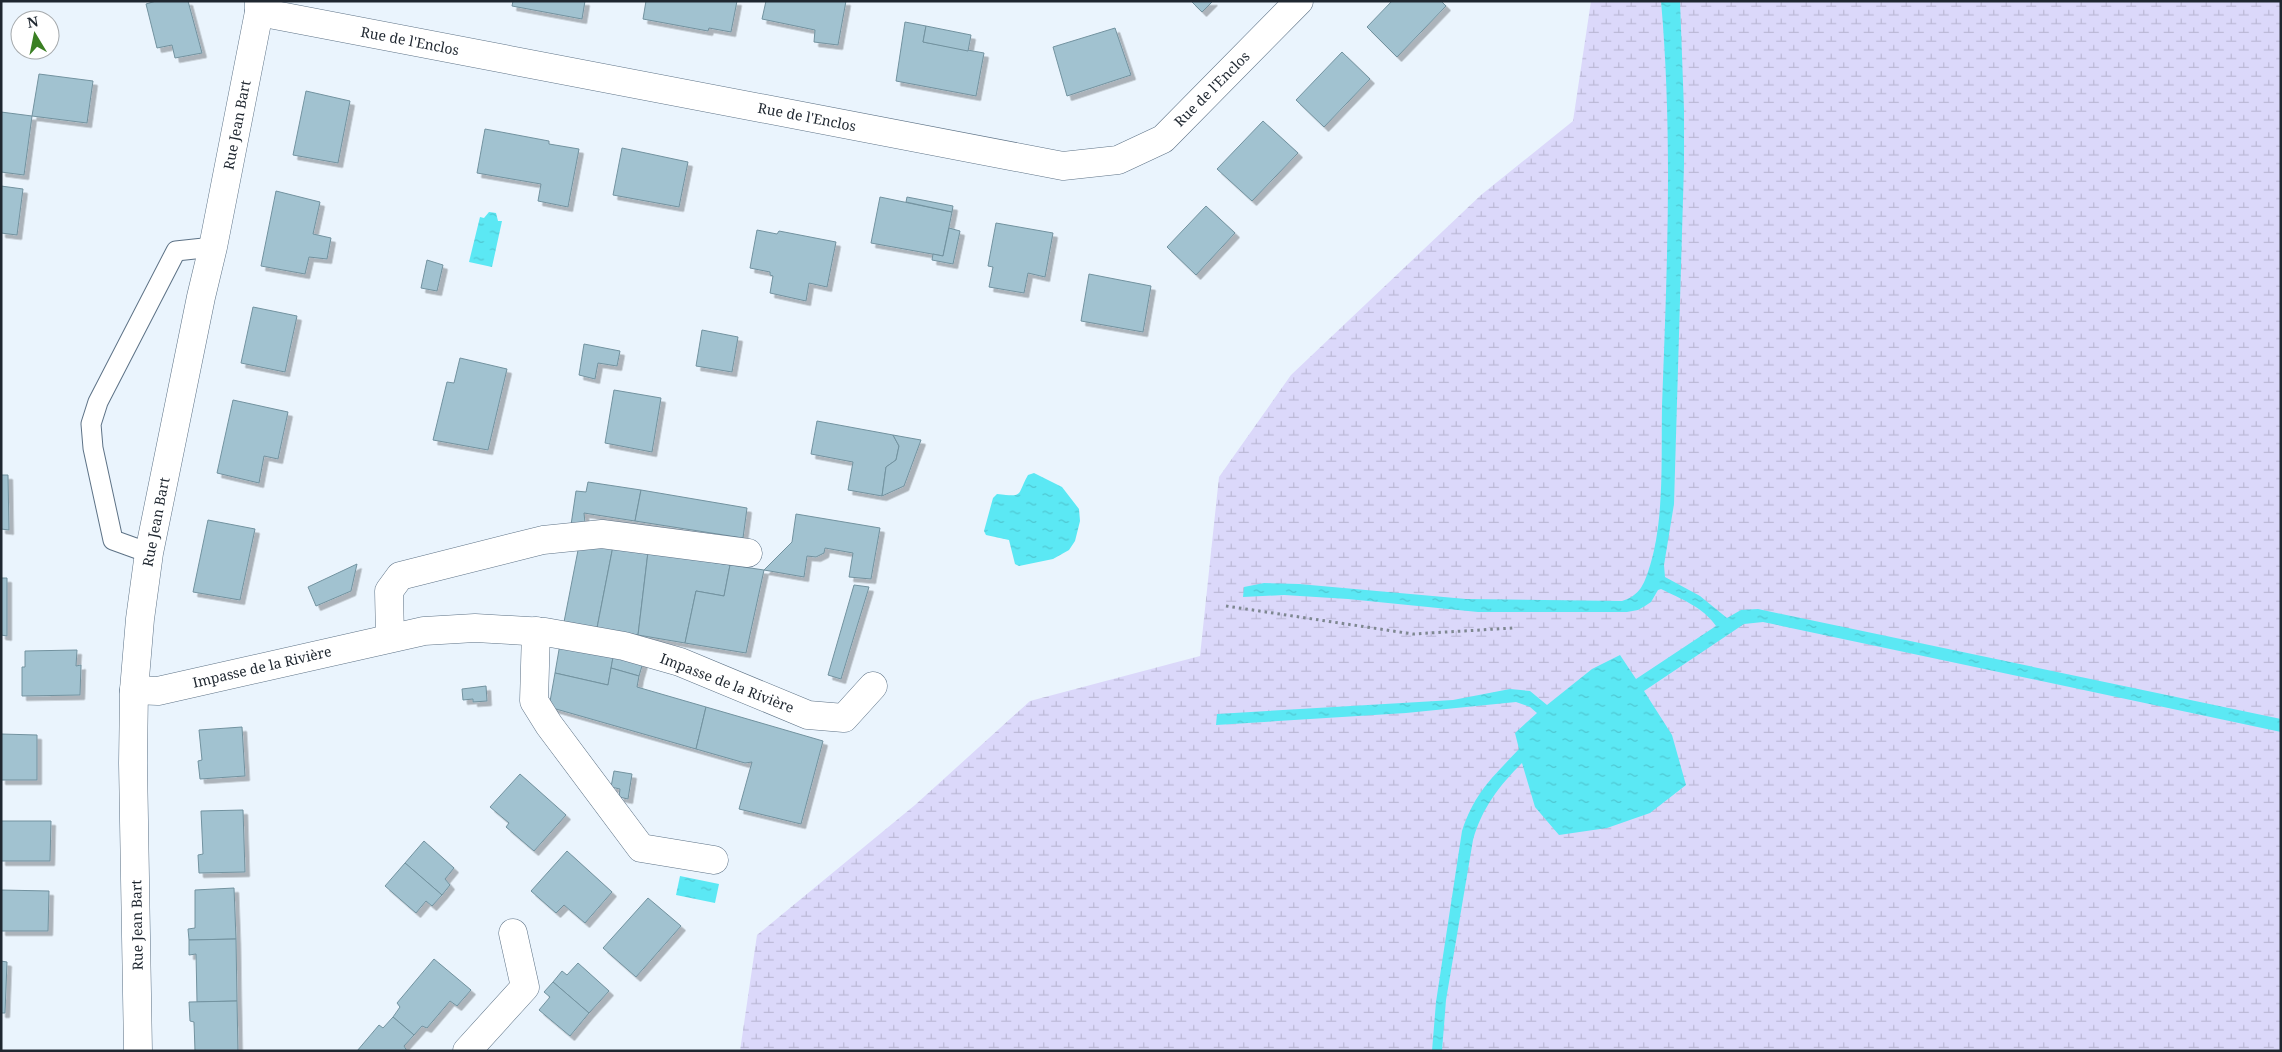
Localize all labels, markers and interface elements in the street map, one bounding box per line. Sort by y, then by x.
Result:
north arrow [10,10,60,60]
text: N [26,11,40,32]
street label: Rue de l'Enclos [359,22,461,59]
street label: Rue de l'Enclos [1170,47,1254,131]
street label: Rue Jean Bart [219,78,255,171]
street label: Rue de l'Enclos [756,98,858,135]
street label: Rue Jean Bart [138,475,174,568]
street label: Impasse de la Rivière [191,641,333,692]
street label: Impasse de la Rivière [657,648,797,717]
street label: Rue Jean Bart [126,879,147,971]

